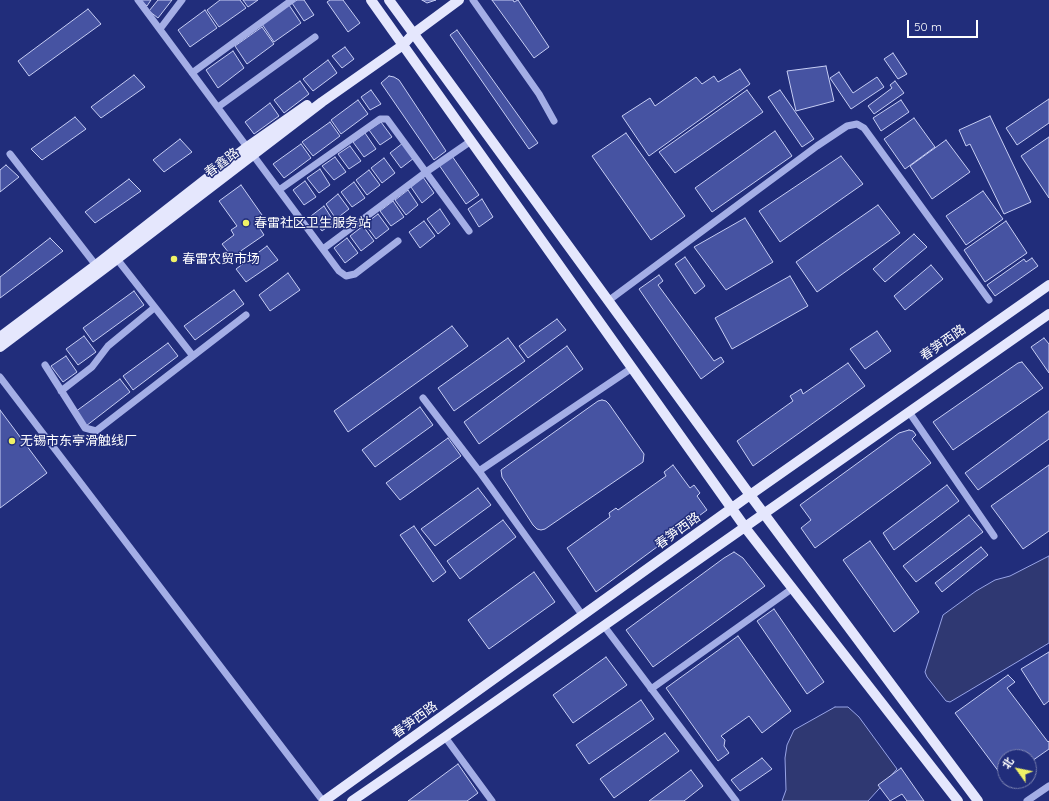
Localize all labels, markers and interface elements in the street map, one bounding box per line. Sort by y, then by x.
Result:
scale bar [909,12,980,38]
text: 50 m [914,19,942,34]
street label: 春鑫路 [202,145,242,181]
place label: 春雷社区卫生服务站 [254,215,371,231]
marker: 春雷社区卫生服务站 [241,218,251,228]
place label: 春雷农贸市场 [182,251,260,267]
marker: 春雷农贸市场 [169,254,179,264]
street label: 春笋西路 [917,322,969,364]
place label: 无锡市东亭滑触线厂 [20,433,137,449]
marker: 无锡市东亭滑触线厂 [7,436,17,446]
street label: 春笋西路 [652,509,704,553]
street label: 春笋西路 [389,698,441,742]
north arrow [997,749,1037,789]
text: 北 [999,755,1017,771]

